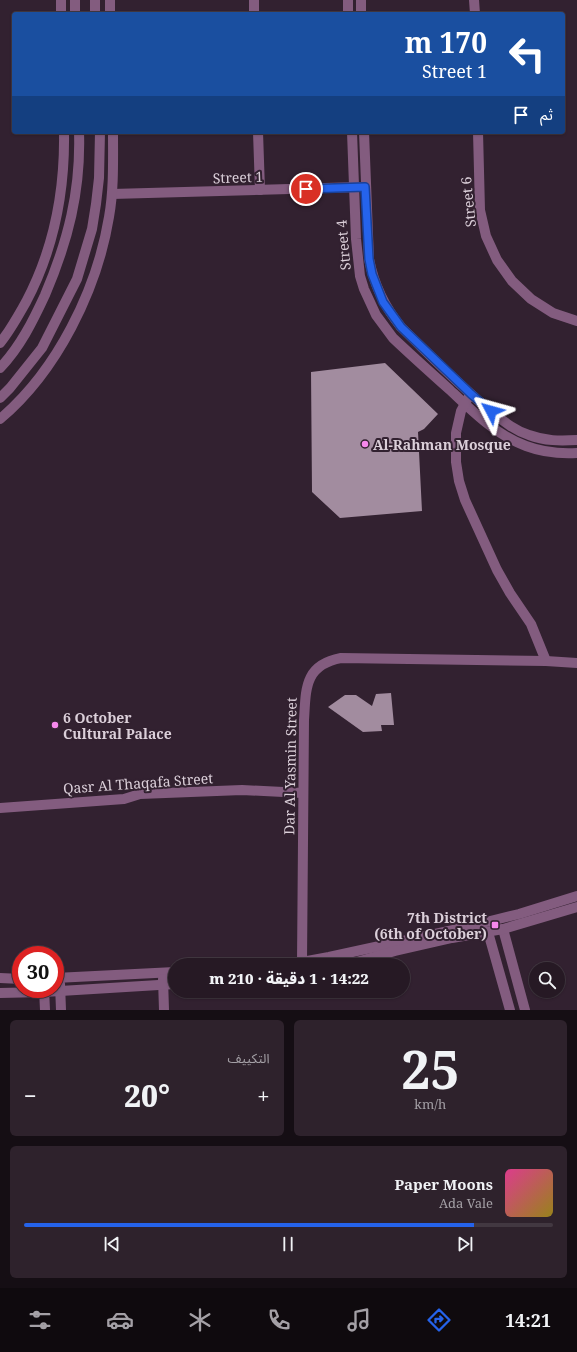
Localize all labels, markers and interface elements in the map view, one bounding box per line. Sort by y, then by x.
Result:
text: 170 m [405,23,487,61]
icon: left [501,28,553,80]
text: Street 1 [422,59,487,83]
icon: arrive [510,104,532,126]
text: ثم [540,104,553,124]
street label: Street 1 [212,167,264,187]
pin [289,172,323,206]
street label: Street 6 [456,176,480,228]
icon: arrive [295,178,317,200]
street label: Street 4 [331,219,355,271]
position arrow [470,390,512,432]
place label: Al-Rahman Mosque [373,435,511,454]
marker: Al-Rahman Mosque [360,439,370,449]
street label: Dar Al Yasmin Street [279,697,301,835]
place label: 6 October Cultural Palace [63,708,172,743]
marker: 6 October Cultural Palace [50,720,60,730]
street label: Qasr Al Thaqafa Street [62,768,214,798]
place label: 7th District (6th of October) [374,908,487,943]
marker: 7th District (6th of October) [490,920,500,930]
speed limit sign: 30 [12,946,64,998]
map controls [529,962,565,998]
button: search [529,962,565,998]
text: 14:22 · 1 دقيقة · 210 m [209,968,369,988]
text: 25 [401,1033,460,1104]
text: التكييف [228,1049,270,1067]
text: 20° [124,1075,170,1116]
text: − [24,1080,37,1110]
text: + [257,1080,270,1110]
text: km/h [414,1095,446,1113]
text: Paper Moons [395,1174,493,1194]
text: Ada Vale [439,1194,493,1212]
icon: previous [101,1233,123,1255]
icon: pause [277,1233,299,1255]
icon: next [454,1233,476,1255]
icon: filters [26,1306,54,1334]
icon: car [106,1306,134,1334]
icon: climate [186,1306,214,1334]
icon: phone [265,1306,293,1334]
icon: music [345,1306,373,1334]
icon: directions [425,1306,453,1334]
text: 14:21 [505,1308,551,1332]

